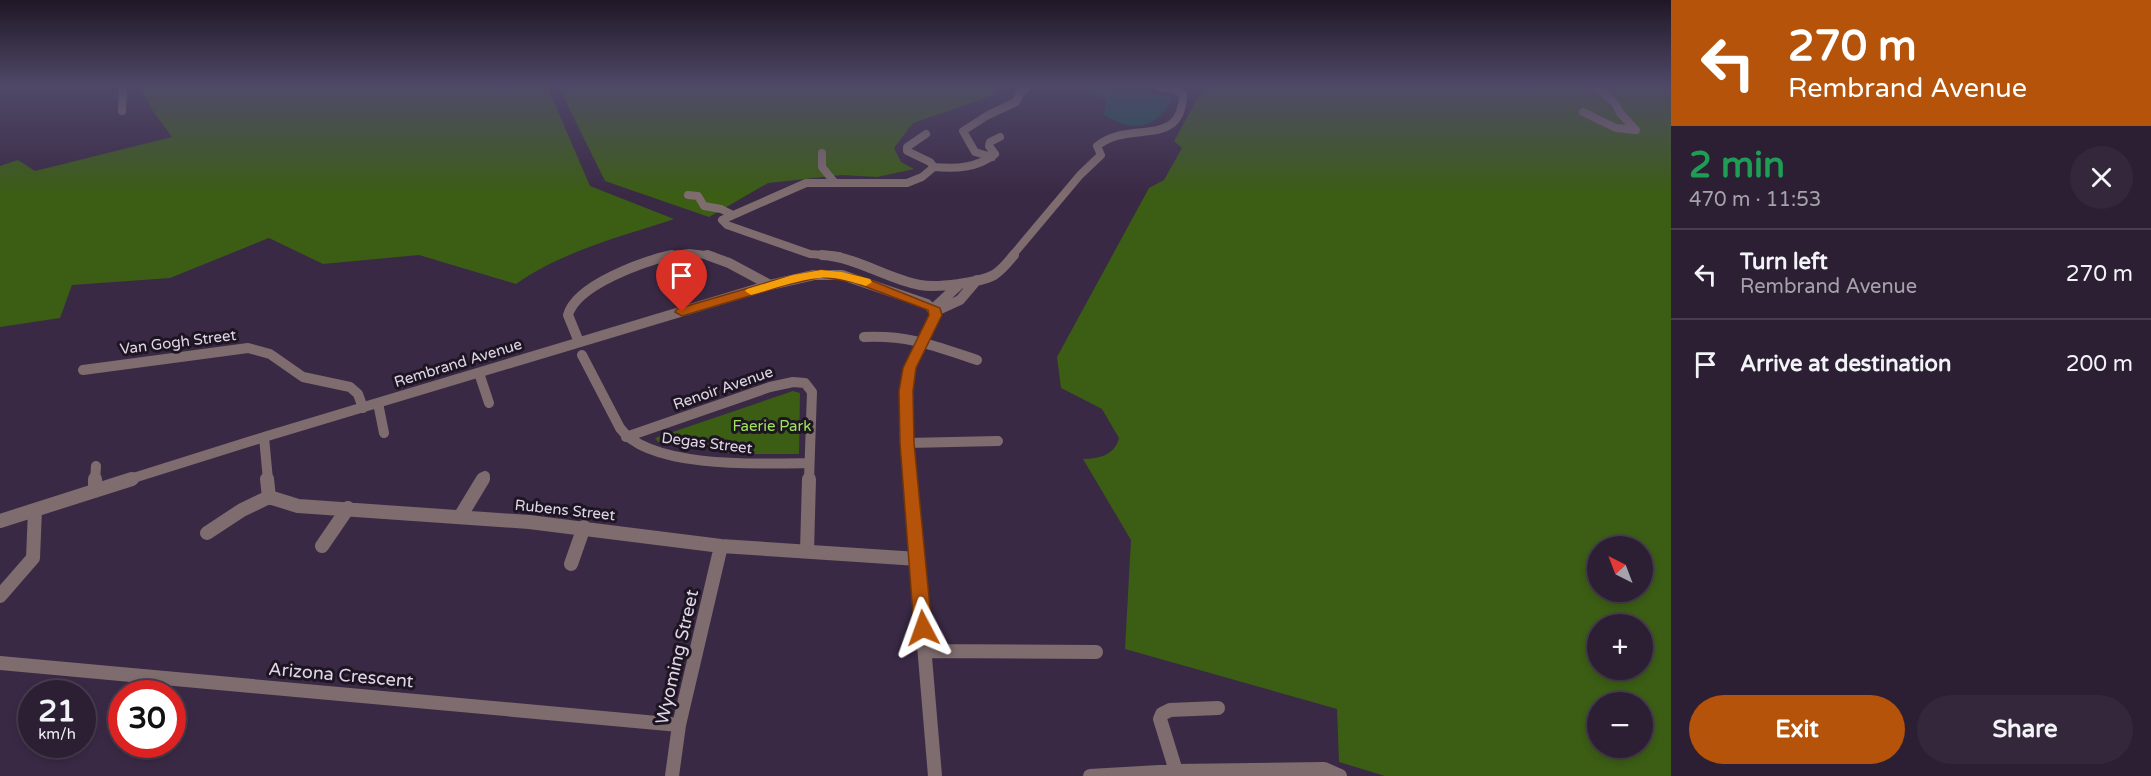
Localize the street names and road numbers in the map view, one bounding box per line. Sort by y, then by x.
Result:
street label: Van Gogh Street [119,326,237,358]
street label: Rembrand Avenue [392,335,524,391]
street label: Renoir Avenue [671,362,775,414]
street label: Degas Street [661,429,754,458]
street label: Rubens Street [514,496,616,524]
street label: Wyoming Street [651,587,703,727]
street label: Arizona Crescent [268,658,415,692]

